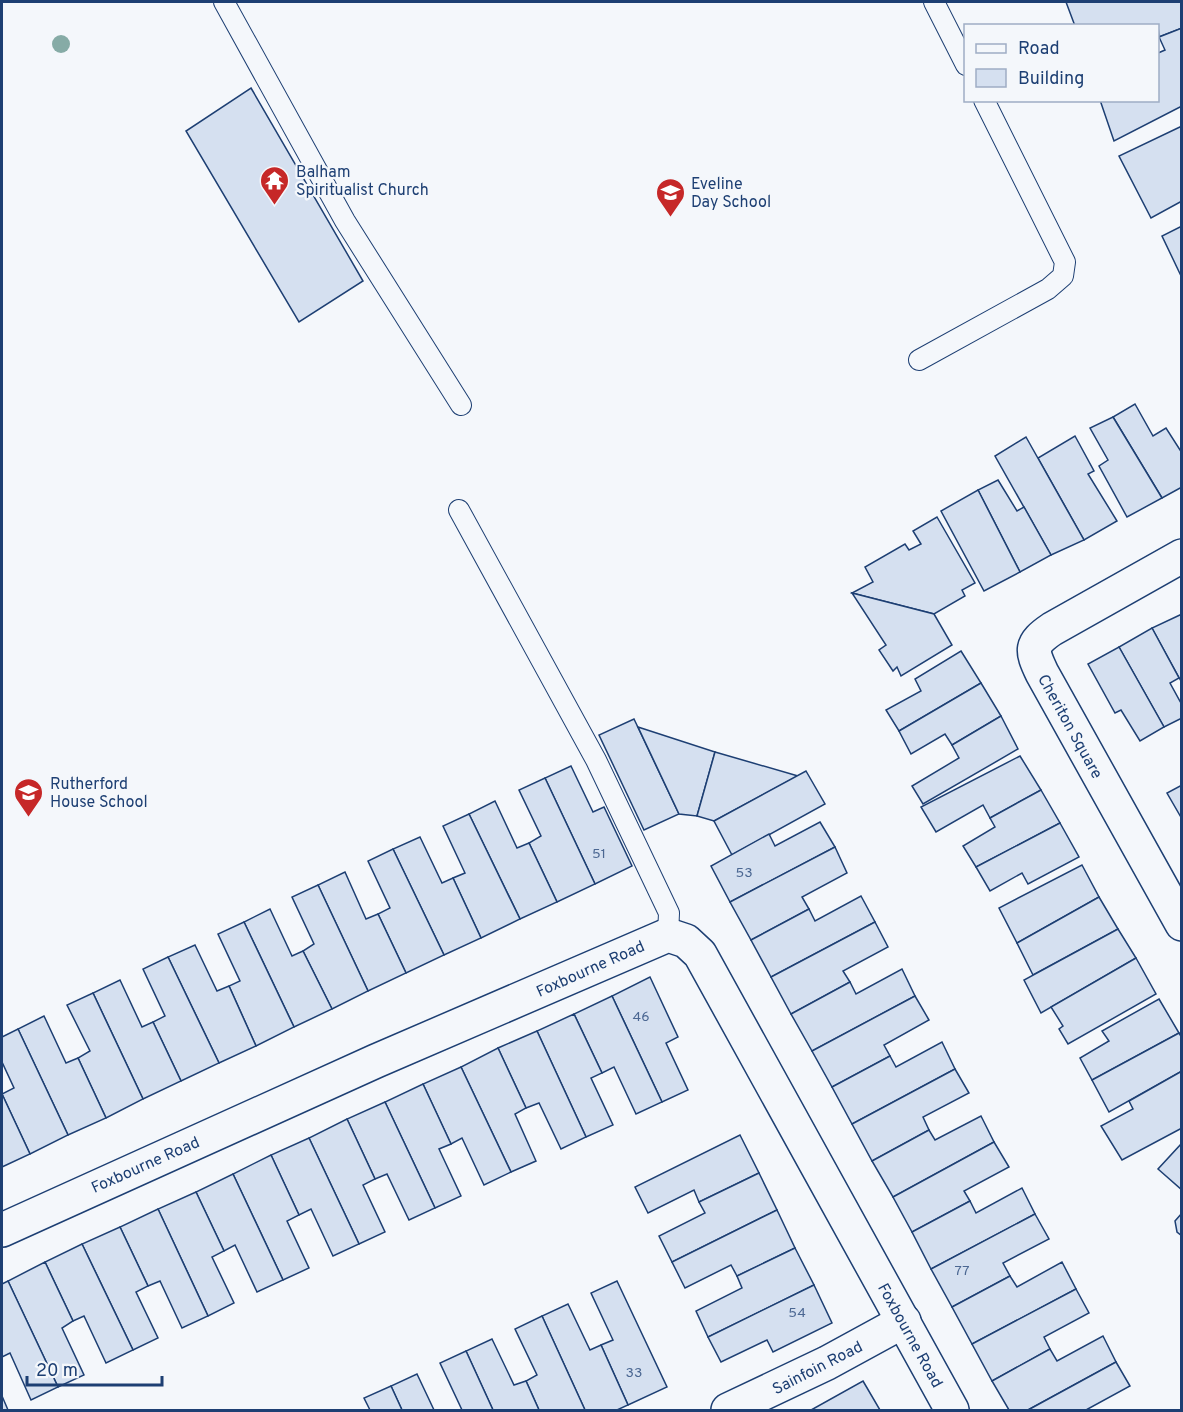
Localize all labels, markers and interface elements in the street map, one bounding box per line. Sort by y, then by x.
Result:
legend [964,24,1159,102]
text: Road [1018,38,1060,61]
text: Building [1018,68,1084,91]
place label: Balham Spiritualist Church [296,163,429,201]
temple icon: Balham Spiritualist Church [259,164,291,206]
place label: Eveline Day School [691,175,771,213]
school or university icon: Eveline Day School [654,176,686,218]
street label: Cheriton Square [1032,671,1106,783]
place label: Rutherford House School [50,775,148,813]
school or university icon: Rutherford House School [13,776,45,818]
house number: 51 [592,846,606,863]
house number: 53 [735,865,753,882]
street label: Foxbourne Road [533,937,648,1003]
house number: 46 [632,1009,650,1026]
street label: Foxbourne Road [88,1133,203,1199]
house number: 77 [954,1263,970,1280]
street label: Foxbourne Road [872,1280,946,1392]
house number: 54 [788,1305,806,1322]
street label: Sainfoin Road [769,1337,866,1400]
scale bar [27,1349,162,1387]
text: 20 m [36,1360,78,1383]
house number: 33 [626,1365,642,1382]

